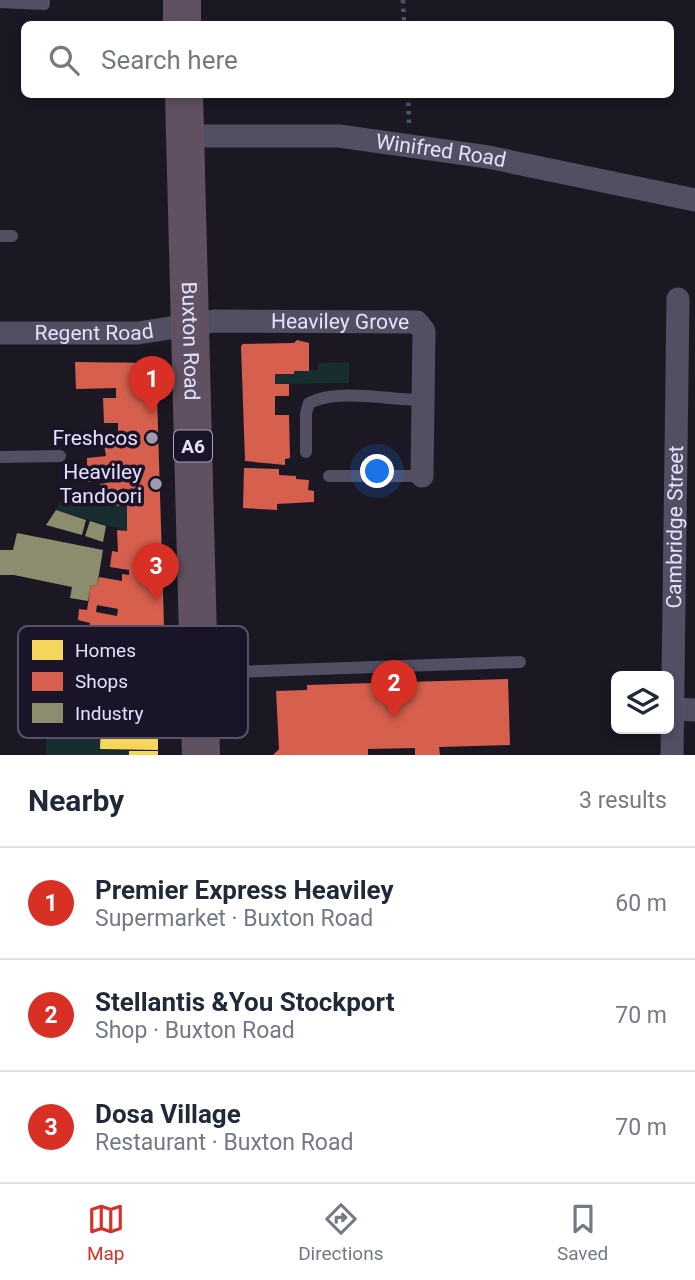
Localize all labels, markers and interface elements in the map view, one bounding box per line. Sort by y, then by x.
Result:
search box [21,21,674,98]
icon: search [45,41,83,79]
text: Search here [101,45,238,75]
street label: Winifred Road [374,129,508,172]
street label: Buxton Road [177,281,204,401]
street label: Heaviley Grove [271,309,409,334]
street label: Regent Road [35,319,155,345]
pin: 1 [129,356,175,414]
place label: Freshcos [52,426,138,450]
marker: Freshcos [144,430,160,446]
road number: A6 [174,430,212,462]
street label: Cambridge Street [662,445,688,609]
your location [360,454,394,488]
place label: Heaviley Tandoori [60,460,142,508]
marker: Heaviley Tandoori [148,476,164,492]
pin: 3 [133,543,179,601]
legend [18,626,248,738]
text: Homes [75,639,136,662]
pin: 2 [371,660,417,718]
text: Shops [75,670,128,693]
map controls [611,671,674,734]
button: layers [611,671,674,734]
text: Industry [75,702,143,725]
text: Nearby [28,783,124,818]
text: 3 results [579,787,667,814]
text: Premier Express Heaviley [95,875,394,905]
text: 1 [44,890,58,917]
text: 60 m [615,890,667,917]
text: Supermarket · Buxton Road [95,905,373,932]
text: Stellantis &You Stockport [95,987,395,1017]
text: 2 [44,1002,58,1029]
text: 70 m [615,1002,667,1029]
text: Shop · Buxton Road [95,1017,295,1044]
text: Dosa Village [95,1099,241,1129]
text: 3 [44,1114,58,1141]
text: 70 m [615,1114,667,1141]
text: Restaurant · Buxton Road [95,1129,353,1156]
tab: Map [87,1200,125,1265]
tab: Directions [298,1200,383,1265]
tab: Saved [557,1200,608,1265]

